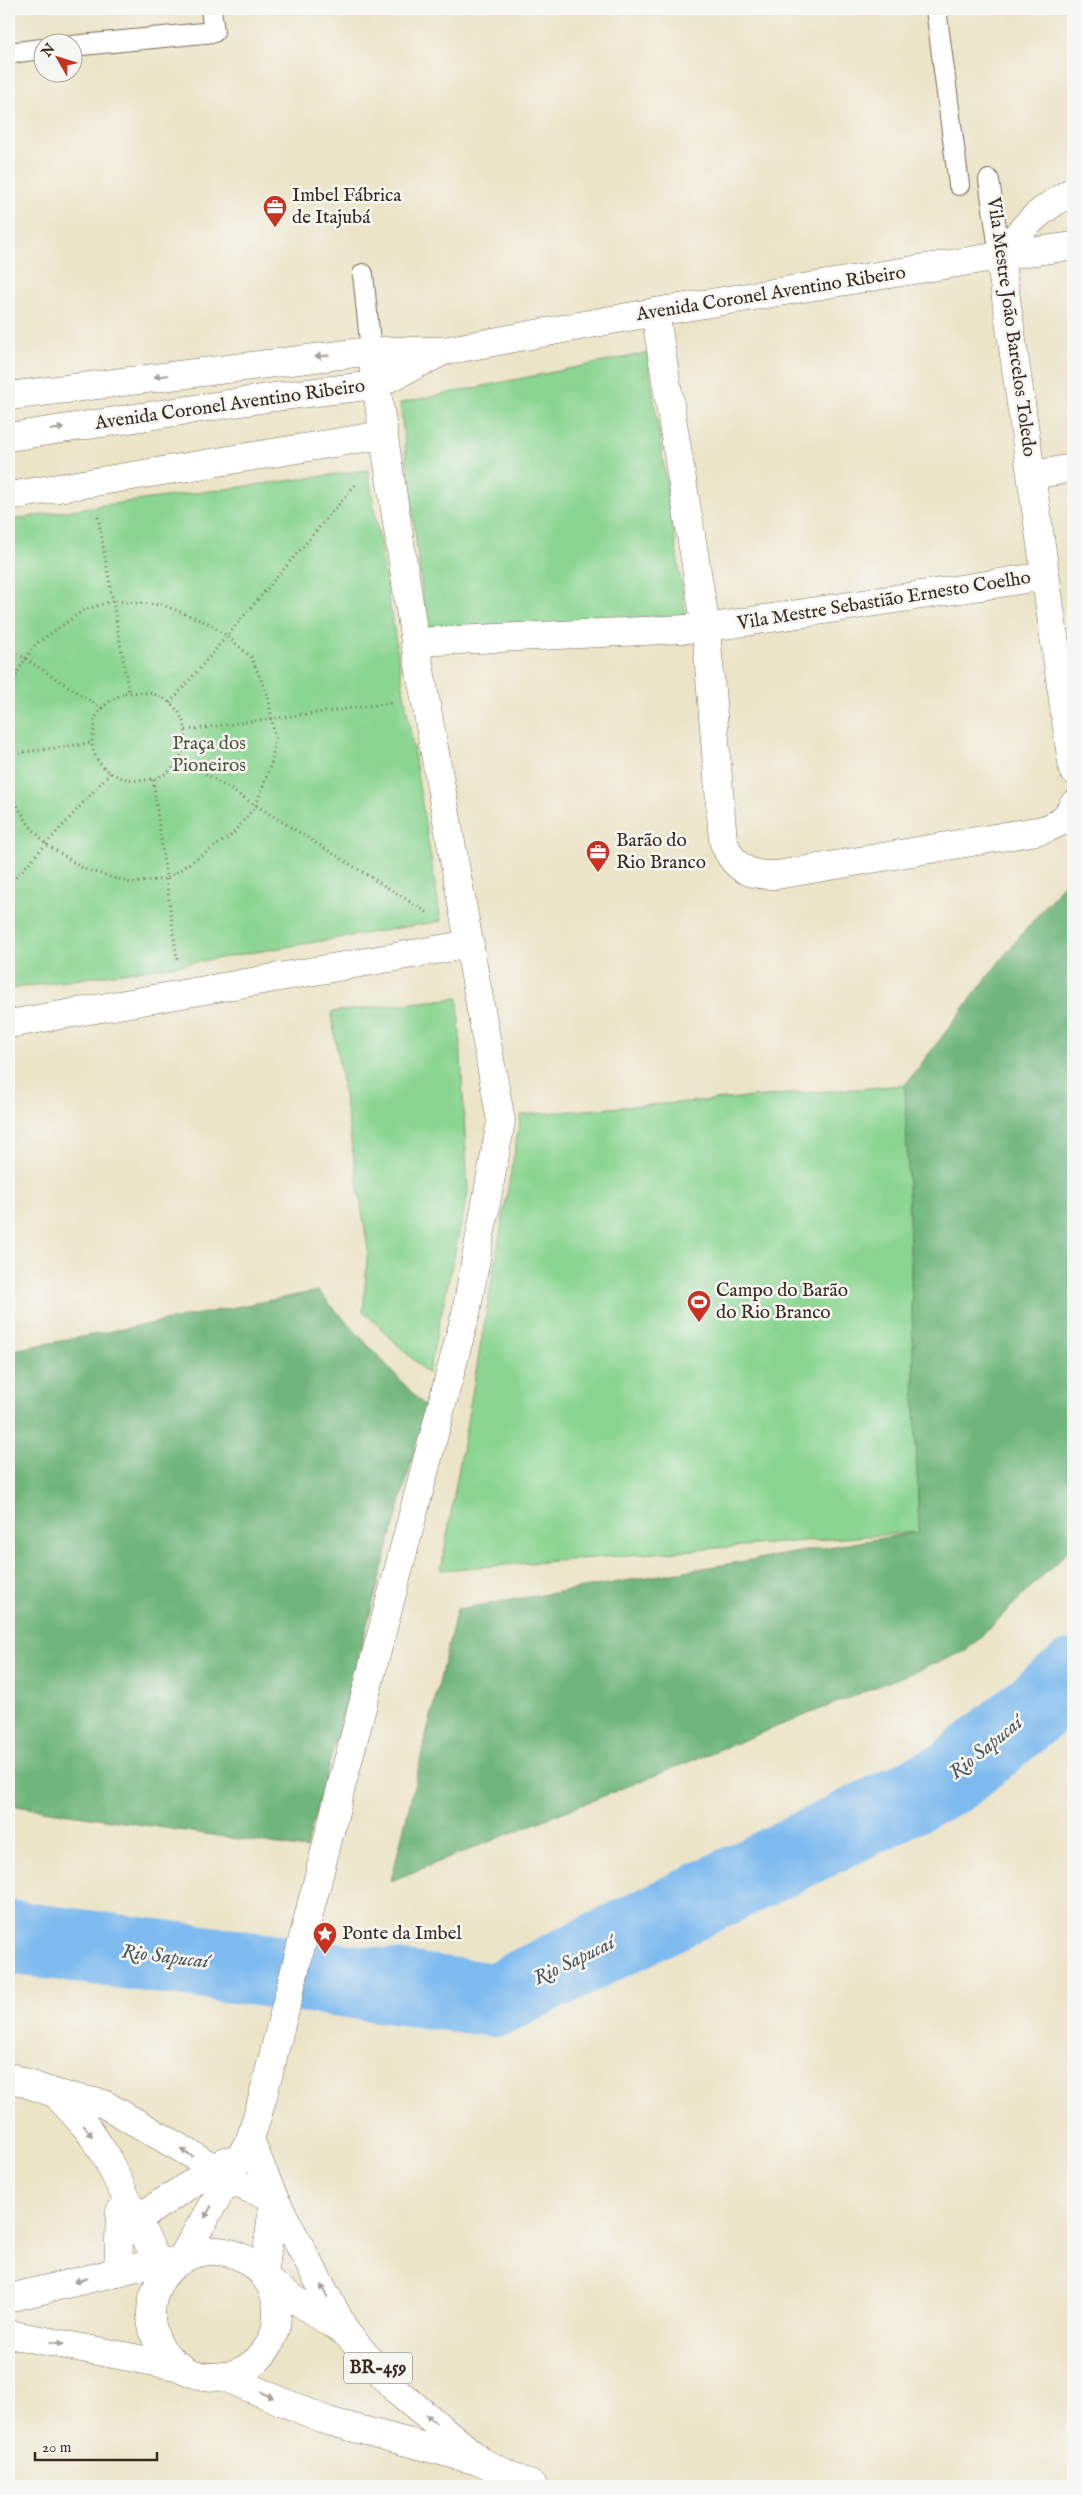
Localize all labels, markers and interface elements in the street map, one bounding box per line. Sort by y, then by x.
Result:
north arrow [32,32,82,82]
text: N [37,40,59,62]
place label: Imbel Fábrica de Itajubá [292,184,402,230]
office icon: Imbel Fábrica de Itajubá [262,194,288,228]
street label: Vila Mestre João Barcelos Toledo [981,195,1041,458]
street label: Avenida Coronel Aventino Ribeiro [634,261,907,327]
one-way arrow [314,352,330,360]
one-way arrow [153,372,169,380]
street label: Avenida Coronel Aventino Ribeiro [92,374,367,436]
one-way arrow [49,425,65,433]
street label: Vila Mestre Sebastião Ernesto Coelho [735,566,1032,636]
park label: Praça dos Pioneiros [172,732,246,778]
place label: Barão do Rio Branco [616,829,706,875]
office icon: Barão do Rio Branco [585,839,611,873]
place label: Campo do Barão do Rio Branco [716,1279,848,1325]
sports icon: Campo do Barão do Rio Branco [686,1289,712,1323]
water label: Rio Sapucaí [944,1709,1030,1785]
place icon: Ponte da Imbel [312,1921,338,1955]
place label: Ponte da Imbel [342,1922,462,1946]
water label: Rio Sapucaí [529,1929,622,1991]
water label: Rio Sapucaí [120,1939,213,1975]
one-way arrow [83,2124,94,2137]
one-way arrow [180,2148,194,2157]
one-way arrow [204,2206,213,2219]
one-way arrow [73,2276,88,2284]
one-way arrow [320,2283,328,2298]
one-way arrow [49,2340,65,2348]
road number: BR-459 [344,2352,412,2384]
one-way arrow [260,2391,275,2399]
one-way arrow [425,2414,438,2425]
scale bar [35,2430,158,2462]
text: 20 m [42,2438,72,2457]

